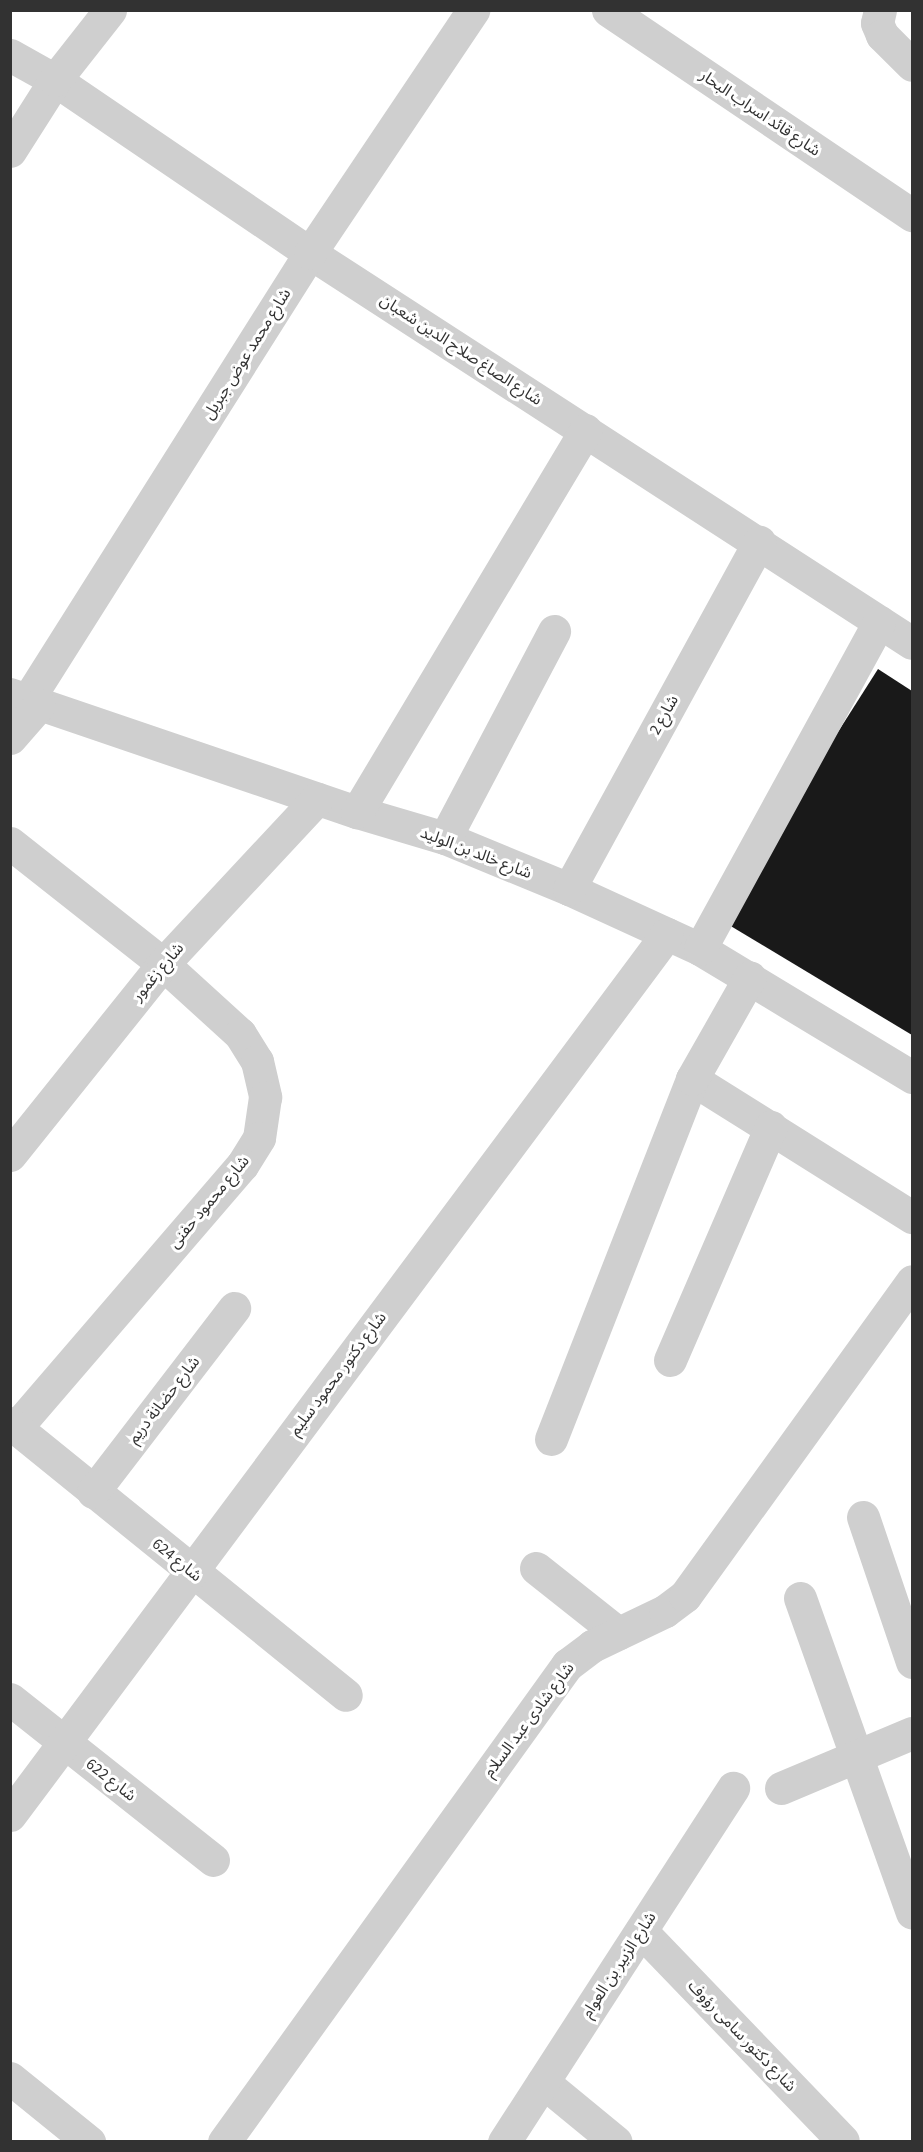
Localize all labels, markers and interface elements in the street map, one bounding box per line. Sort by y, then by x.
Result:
street label: شارع قائد اسراب البحار [696,65,824,161]
street label: شارع محمد عوض جبريل [199,285,295,423]
street label: شارع الصاغ صلاح الدين شعبان [376,290,546,410]
street label: شارع 2 [645,692,683,738]
street label: شارع خالد بن الوليد [418,823,534,883]
street label: شارع زغمور [128,939,188,1005]
street label: شارع محمود حفنى [165,1152,253,1252]
street label: شارع دكتور محمود سليم [285,1308,391,1440]
street label: شارع حضانة دريم [124,1352,204,1448]
street label: شارع 624 [148,1534,206,1586]
street label: شارع شادى عبد السلام [480,1659,578,1781]
street label: شارع 622 [82,1755,140,1805]
street label: شارع الزبير بن العوام [578,1908,660,2022]
street label: شارع دكتور سامى رؤوف [684,1976,800,2096]

